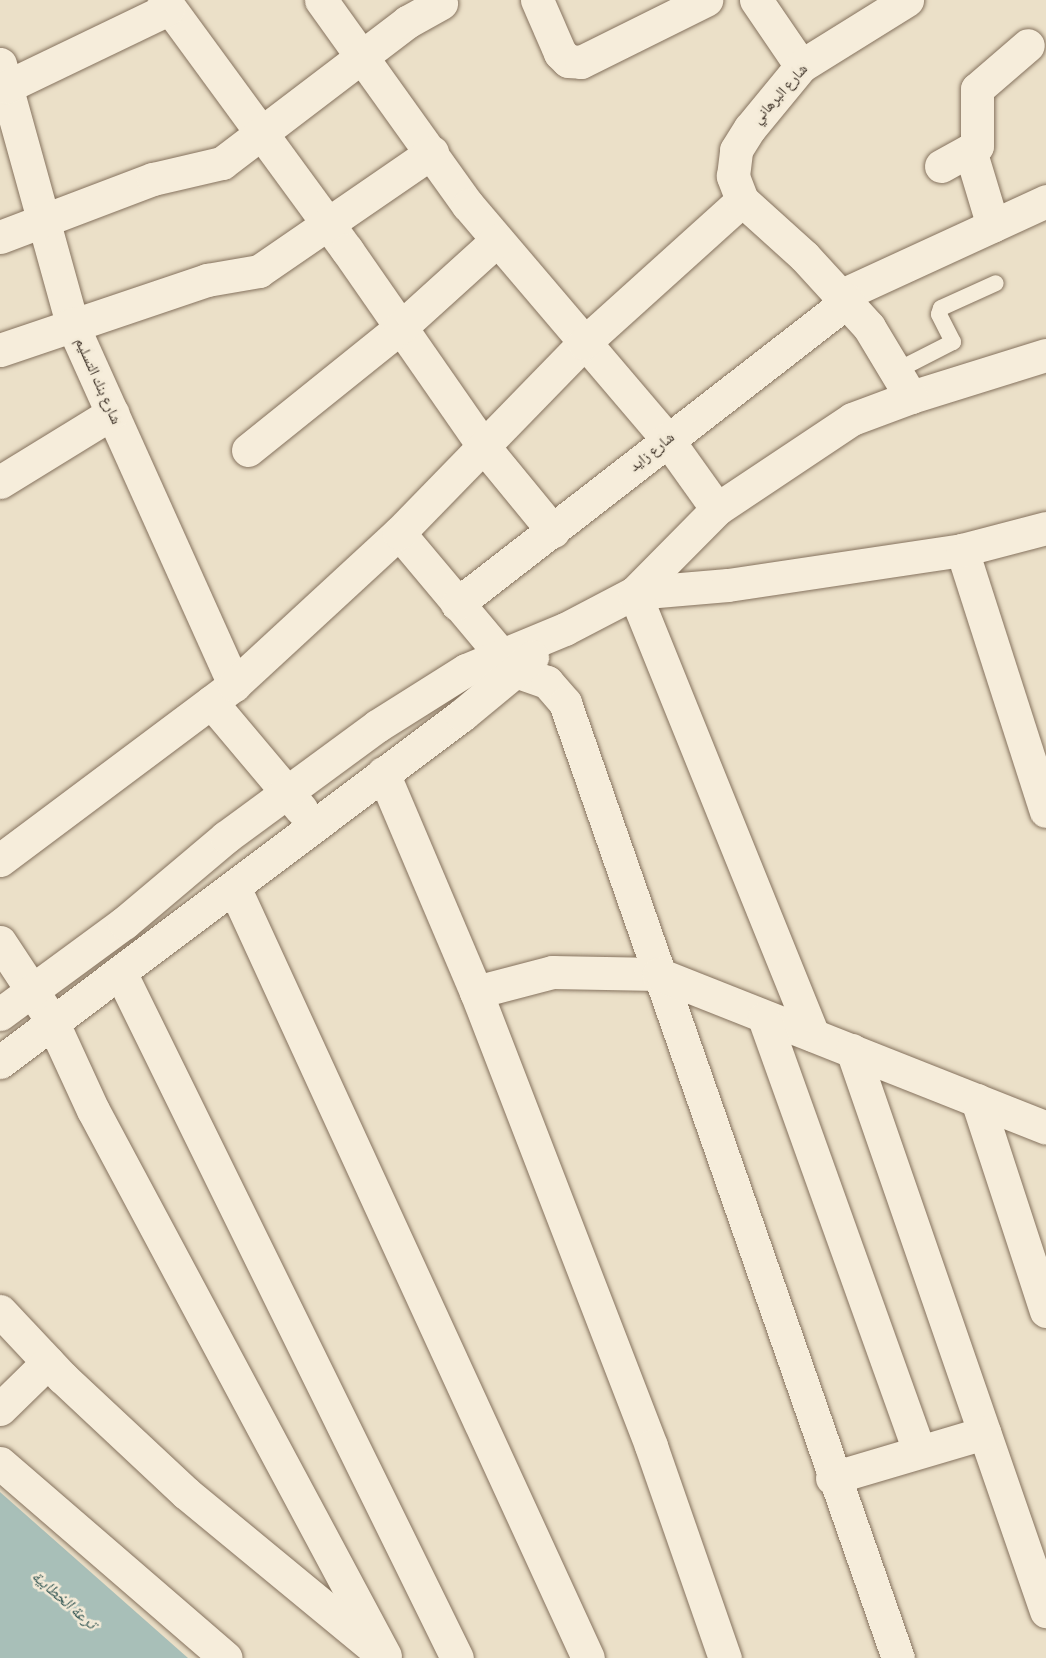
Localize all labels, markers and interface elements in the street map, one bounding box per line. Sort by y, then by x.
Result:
street label: شارع البرهاني [748,60,812,128]
street label: شارع بنك التسليم [71,335,125,427]
street label: شارع زايد [626,428,678,476]
water label: ترعة الخطابية [28,1567,100,1633]

